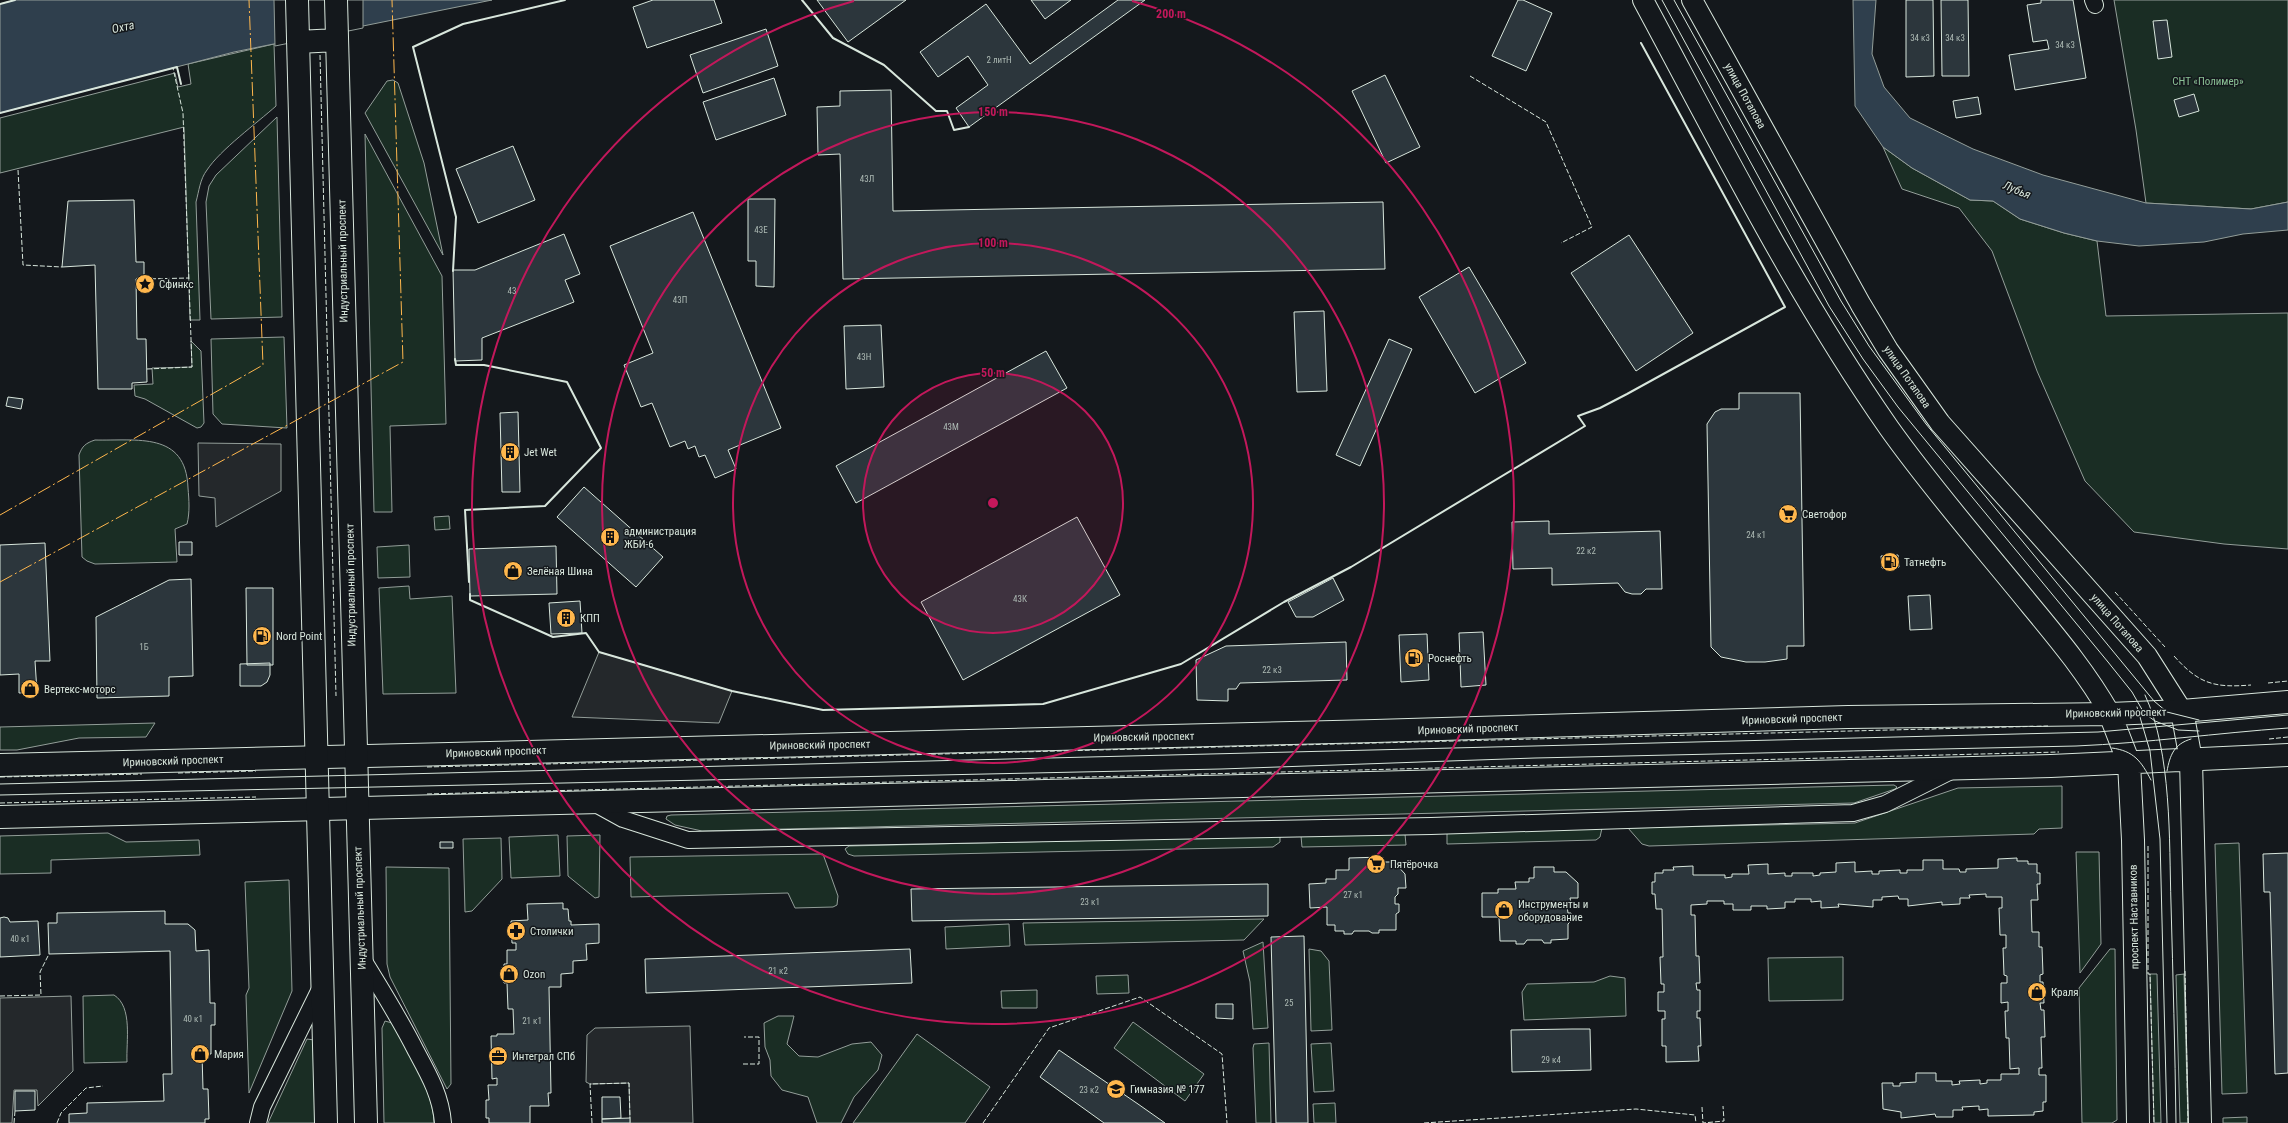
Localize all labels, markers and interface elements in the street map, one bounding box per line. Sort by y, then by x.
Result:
text: 200 m [1156,7,1186,21]
water label: Охта [111,18,135,36]
house number: 34 к3 [1910,33,1930,43]
house number: 34 к3 [1945,33,1965,43]
house number: 34 к3 [2055,40,2075,50]
house number: 2 литН [986,55,1012,65]
street label: улица Потапова [1722,61,1768,131]
park label: СНТ «Полимер» [2172,75,2244,88]
text: 150 m [978,105,1008,119]
house number: 43Л [860,174,874,184]
water label: Лубья [2000,178,2033,202]
street label: Индустриальный проспект [335,199,351,323]
house number: 43Е [754,225,768,235]
text: 100 m [978,236,1008,250]
place icon: Сфинкс [134,273,156,295]
place label: Сфинкс [159,278,194,291]
house number: 43 [508,286,516,296]
house number: 43П [673,295,687,305]
street label: улица Потапова [1881,343,1933,411]
house number: 43Н [857,352,871,362]
text: 50 m [981,366,1005,380]
house number: 43М [943,422,959,432]
building icon: Jet Wet [499,441,521,463]
place label: Jet Wet [524,446,557,459]
centre of rings [986,496,1000,510]
supermarket icon: Светофор [1777,503,1799,525]
place label: Светофор [1802,508,1847,521]
street label: Индустриальный проспект [343,523,359,647]
place label: администрация ЖБИ-6 [624,525,696,551]
building icon: администрация ЖБИ-6 [599,526,621,548]
house number: 24 к1 [1746,530,1766,540]
house number: 22 к2 [1576,546,1596,556]
fuel station icon: Татнефть [1879,551,1901,573]
place label: Татнефть [1904,556,1946,569]
shop icon: Зелёная Шина [502,560,524,582]
place label: Зелёная Шина [527,565,593,578]
street label: улица Потапова [2088,591,2146,655]
house number: 43К [1013,594,1027,604]
building icon: КПП [555,607,577,629]
place label: КПП [580,612,600,625]
fuel station icon: Nord Point [251,625,273,647]
place label: Nord Point [276,630,322,643]
house number: 1Б [139,642,149,652]
fuel station icon: Роснефть [1403,647,1425,669]
place label: Роснефть [1428,652,1472,665]
house number: 22 к3 [1262,665,1282,675]
shop icon: Вертекс-моторс [19,678,41,700]
place label: Вертекс-моторс [44,683,116,696]
street label: Ириновский проспект [2065,706,2167,720]
street label: Ириновский проспект [1741,711,1843,727]
street label: Ириновский проспект [1417,721,1519,737]
street label: Ириновский проспект [1093,730,1195,744]
street label: Ириновский проспект [769,738,871,752]
street label: Ириновский проспект [445,744,547,760]
street label: Ириновский проспект [122,753,224,769]
street label: Индустриальный проспект [351,846,369,970]
supermarket icon: Пятёрочка [1365,853,1387,875]
place label: Пятёрочка [1390,858,1438,871]
street label: проспект Наставников [2127,864,2141,970]
house number: 27 к1 [1343,890,1363,900]
house number: 23 к1 [1080,897,1100,907]
place label: Инструменты и оборудование [1518,898,1588,924]
shop icon: Инструменты и оборудование [1493,899,1515,921]
pharmacy icon: Столички [505,920,527,942]
place label: Столички [530,925,574,938]
house number: 40 к1 [10,934,30,944]
shop icon: Ozon [498,963,520,985]
house number: 21 к2 [768,966,788,976]
place label: Ozon [523,968,545,981]
shop icon: Краля [2026,981,2048,1003]
place label: Краля [2051,986,2079,999]
house number: 25 [1285,998,1294,1008]
house number: 40 к1 [183,1014,203,1024]
house number: 21 к1 [522,1016,542,1026]
shop icon: Мария [189,1043,211,1065]
office icon: Интеграл СПб [487,1045,509,1067]
place label: Мария [214,1048,244,1061]
place label: Интеграл СПб [512,1050,575,1063]
house number: 29 к4 [1541,1055,1561,1065]
school or university icon: Гимназия № 177 [1105,1078,1127,1100]
place label: Гимназия № 177 [1130,1083,1205,1096]
house number: 23 к2 [1079,1085,1099,1095]

